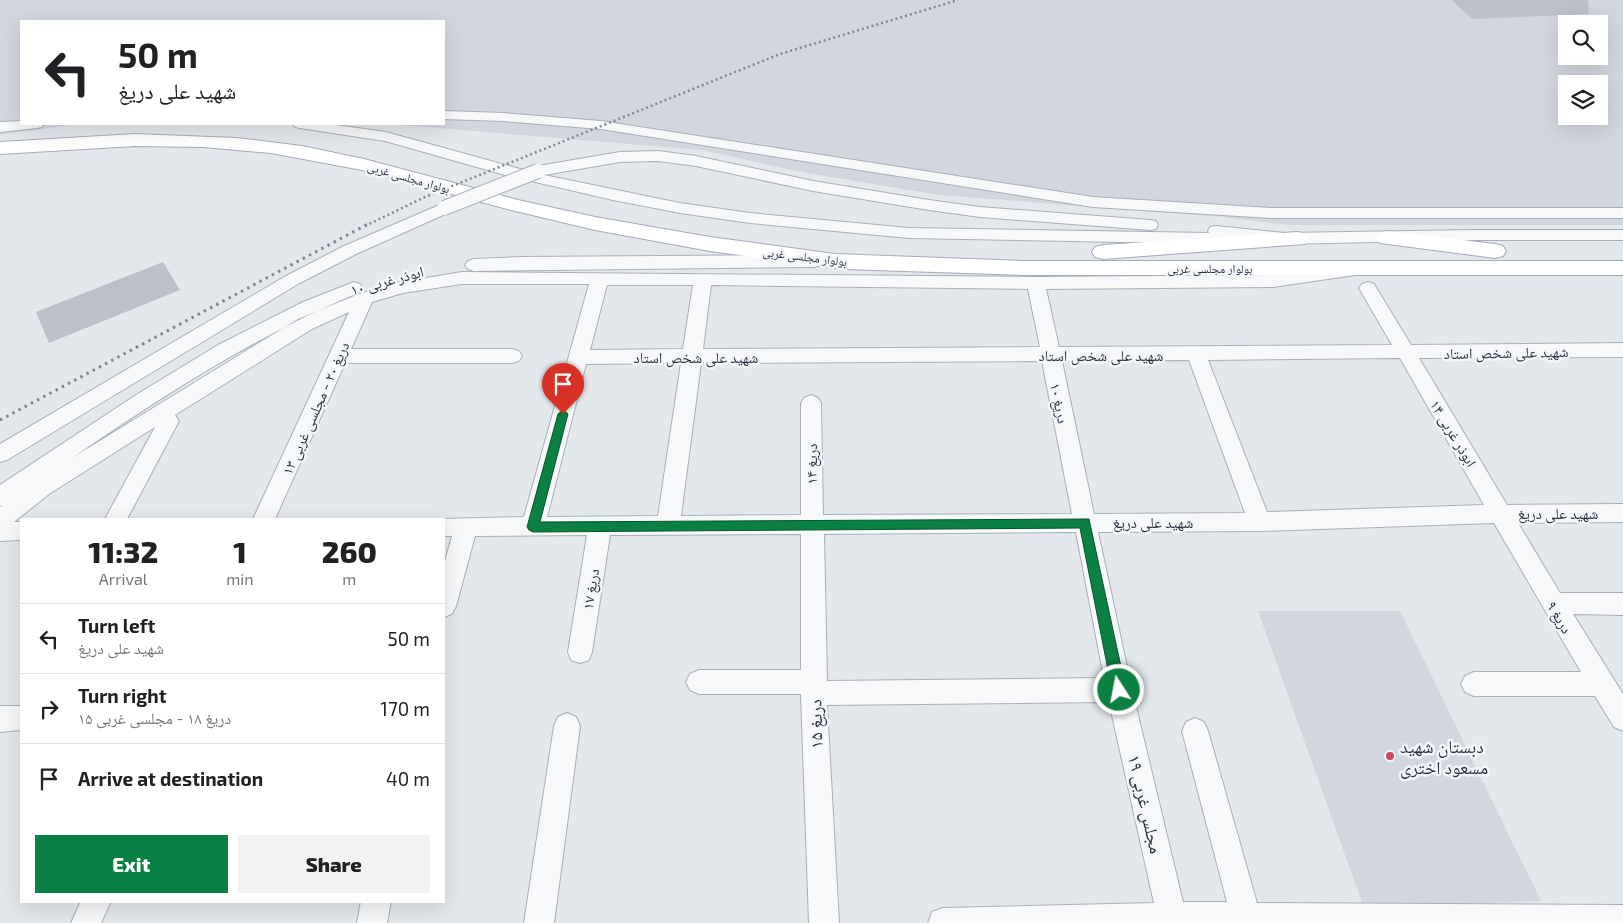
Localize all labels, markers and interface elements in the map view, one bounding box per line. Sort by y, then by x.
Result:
map controls [1558,15,1608,125]
button: search [1558,15,1608,65]
text: 50 m [118,33,198,75]
icon: left [35,40,100,105]
button: layers [1558,75,1608,125]
text: شهید علی دریغ [118,77,236,103]
street label: بولوار مجلسی غربی [366,159,452,197]
street label: بولوار مجلسی غربی [762,244,848,269]
street label: بولوار مجلسی غربی [1168,261,1252,276]
street label: ابوذر غربی ۱۰ [348,262,426,300]
street label: دریغ ۲۰ - مجلسی غربی ۱۳ [278,339,354,478]
street label: شهید علی شخص استاد [1443,342,1569,364]
street label: شهید علی شخص استاد [1039,346,1164,366]
street label: شهید علی شخص استاد [634,348,759,368]
pin [542,363,584,414]
icon: arrive [549,370,577,398]
street label: دریغ ۱۰ [1045,381,1073,425]
street label: ابوذر غربی ۱۴ [1425,396,1481,471]
street label: دریغ ۱۴ [802,443,822,485]
street label: شهید علی دریغ [1518,504,1598,524]
street label: شهید علی دریغ [1113,513,1193,533]
text: 11:32 [88,533,158,569]
text: 1 [233,533,247,569]
text: 260 [322,533,377,569]
street label: دریغ ۱۷ [578,567,604,611]
text: Arrival [99,569,148,588]
text: min [226,569,254,588]
text: m [342,569,356,588]
street label: دریغ ۹ [1542,598,1577,637]
text: Turn left [78,614,155,637]
icon: left [35,625,63,653]
text: 50 m [387,627,430,650]
text: شهید علی دریغ [78,638,164,657]
position arrow [1092,663,1144,715]
text: Turn right [78,684,166,707]
icon: right [35,695,63,723]
text: 170 m [380,697,430,720]
street label: دریغ ۱۵ [803,699,829,749]
text: دریغ ۱۸ - مجلسی غربی ۱۵ [78,708,231,727]
place label: دبستان شهید مسعود اختری [1400,735,1488,779]
marker: دبستان شهید مسعود اختری [1384,750,1396,762]
street label: مجلس غربی ۱۹ [1123,752,1168,856]
icon: arrive [35,765,63,793]
text: Arrive at destination [78,767,263,790]
text: 40 m [386,767,430,790]
button: Exit [35,835,228,893]
button: Share [238,835,430,893]

